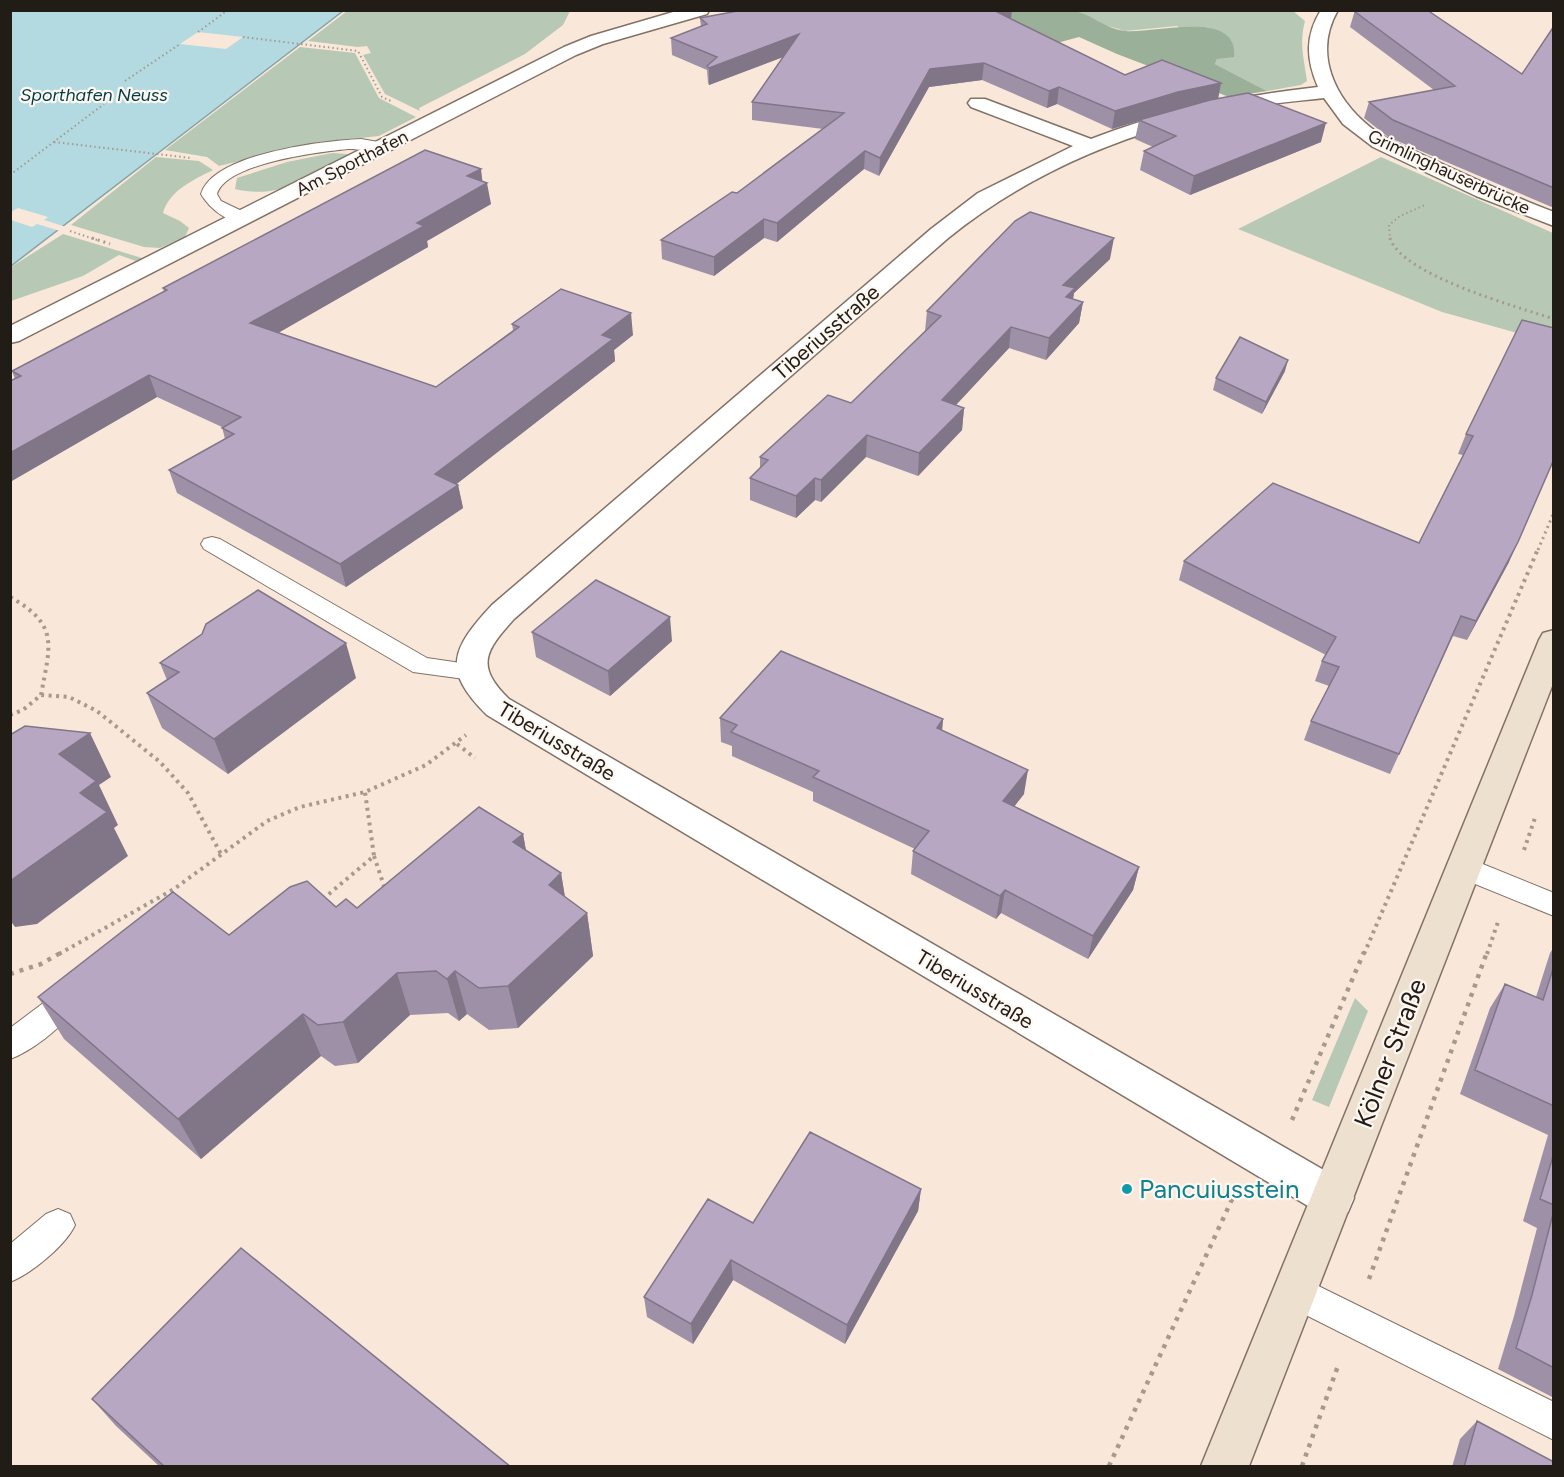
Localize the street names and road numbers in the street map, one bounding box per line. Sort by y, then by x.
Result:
street label: Am Sporthafen [292,125,412,201]
street label: Grimlinghauserbrücke [1364,125,1534,219]
street label: Tiberiusstraße [768,279,884,385]
street label: Tiberiusstraße [494,696,620,786]
street label: Tiberiusstraße [912,944,1038,1034]
street label: Kölner Straße [1347,974,1433,1132]

